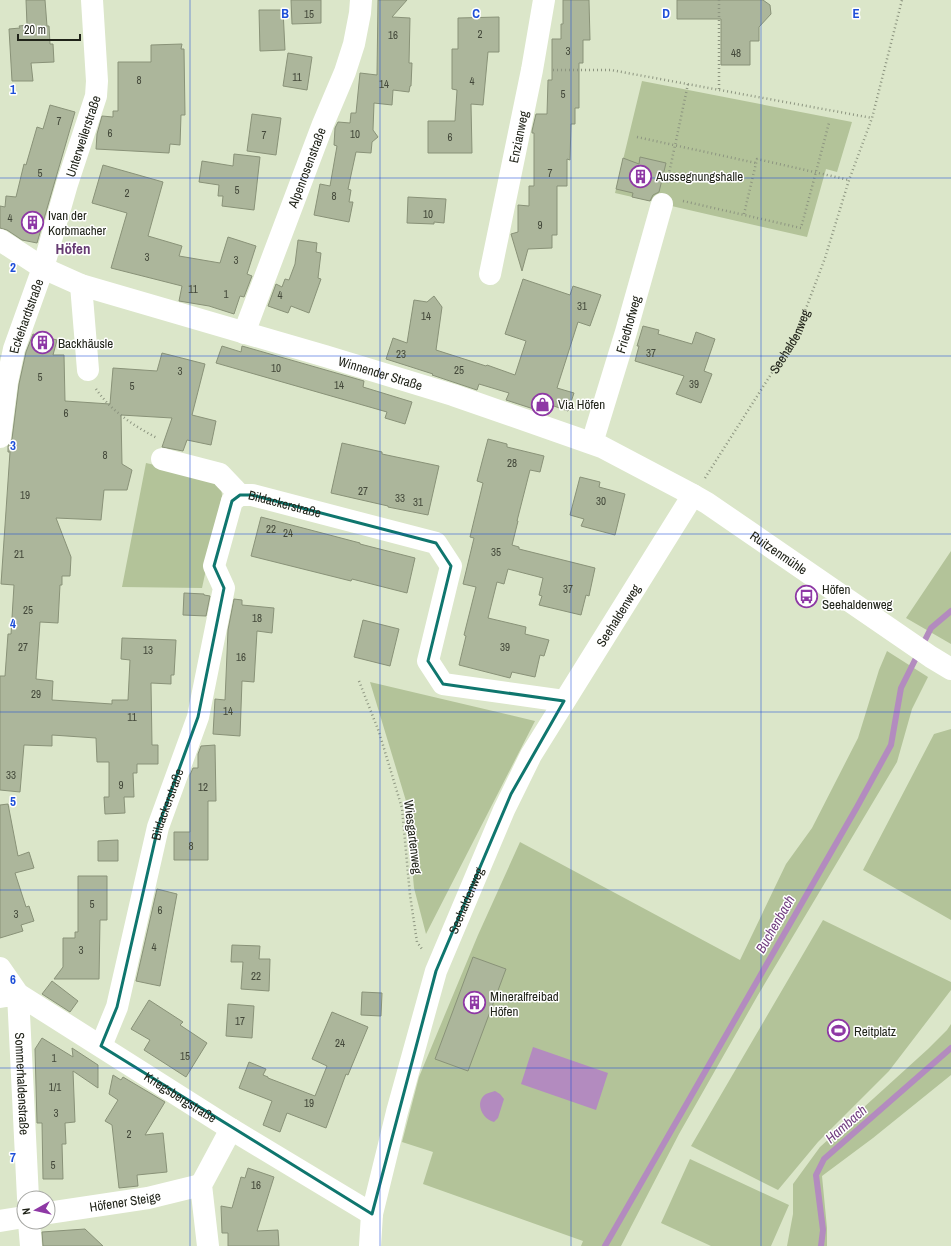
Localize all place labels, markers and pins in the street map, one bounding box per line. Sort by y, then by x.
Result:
building icon: Aussegnungshalle [628,163,654,189]
place label: Aussegnungshalle [655,168,743,185]
place label: Ivan der Korbmacher [48,207,107,239]
building icon: Ivan der Korbmacher [19,209,45,235]
building icon: Backhäusle [30,330,56,356]
place label: Backhäusle [58,335,113,352]
shop icon: Via Höfen [530,391,556,417]
place label: Via Höfen [558,396,605,413]
place label: Höfen Seehaldenweg [822,581,893,613]
bus stop icon: Höfen Seehaldenweg [794,583,820,609]
place label: Mineralfreibad Höfen [490,988,559,1020]
building icon: Mineralfreibad Höfen [462,990,488,1016]
sports icon: Reitplatz [826,1018,852,1044]
place label: Reitplatz [854,1023,896,1040]

